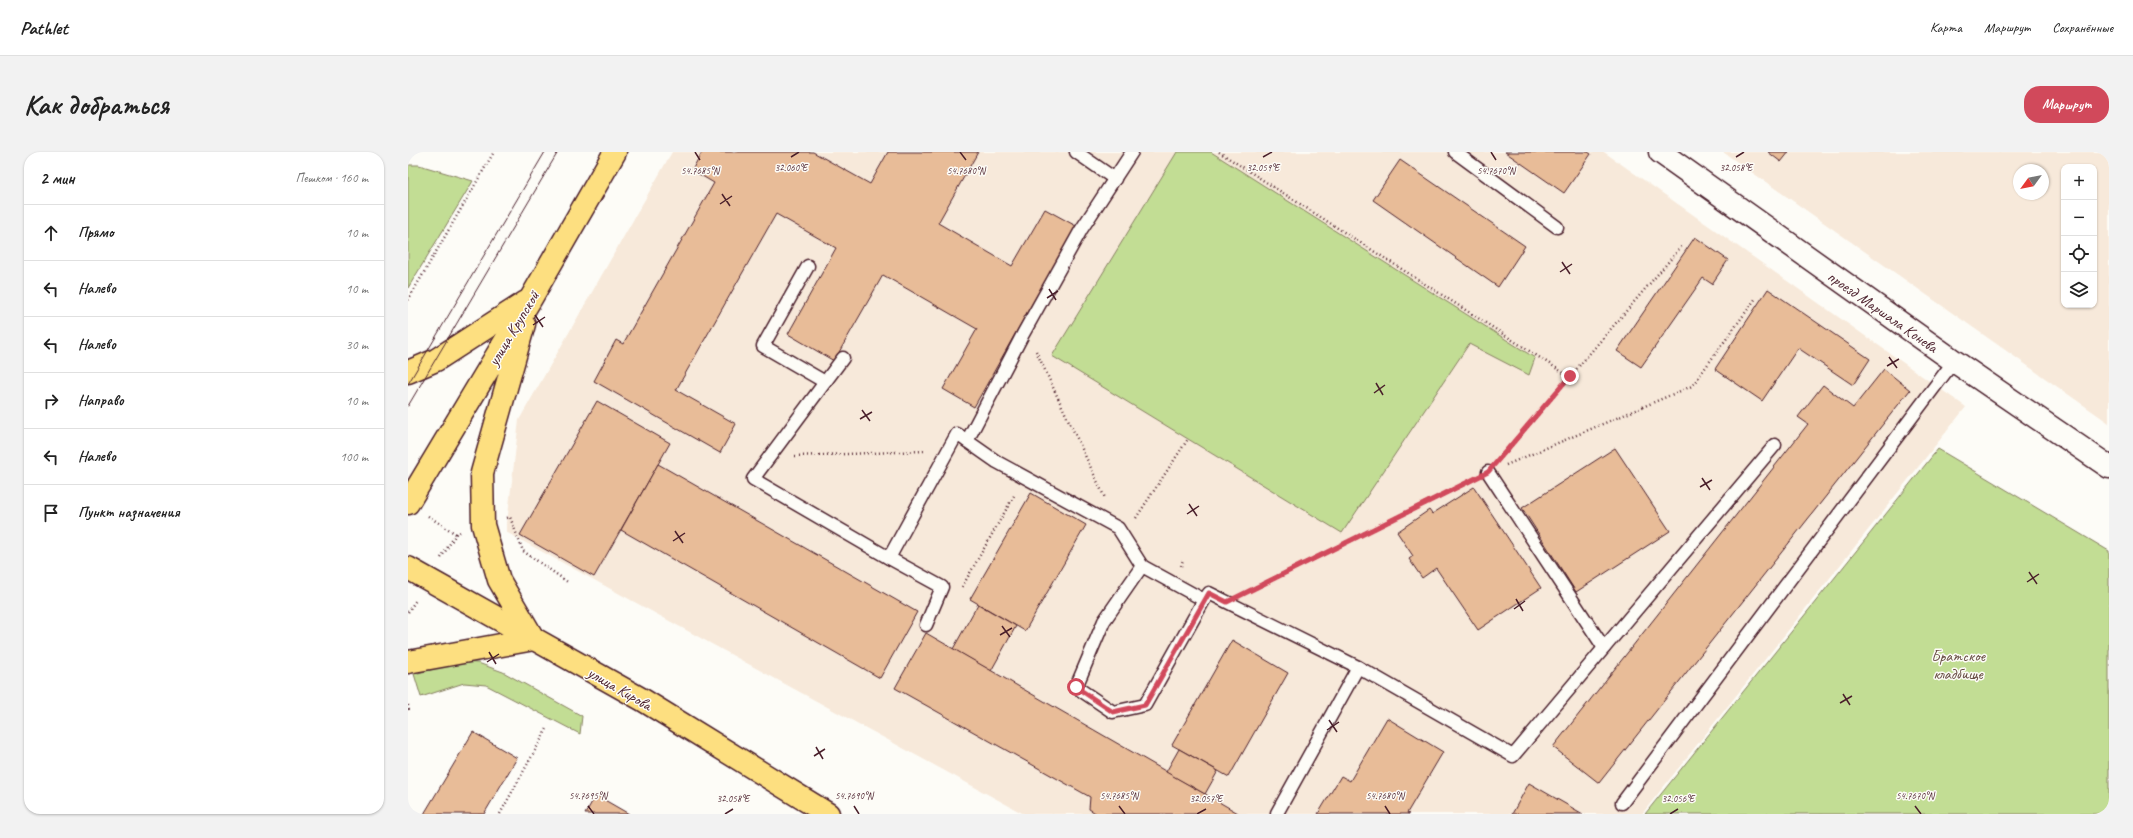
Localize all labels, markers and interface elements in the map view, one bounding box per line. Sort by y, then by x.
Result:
text: Pathlet [20,16,68,40]
text: Карта [1930,19,1962,36]
text: Маршрут [1984,19,2030,36]
text: Сохранённые [2052,19,2113,36]
button: Маршрут [2024,86,2109,123]
text: Как добраться [24,87,169,122]
text: 32.060°E [775,161,809,174]
text: 32.059°E [1247,161,1281,174]
text: 32.058°E [1720,161,1754,174]
text: 54.7685°N [681,164,721,177]
text: 54.7680°N [947,164,987,177]
text: 54.7670°N [1477,164,1517,177]
north arrow [2013,164,2049,200]
map controls [2061,164,2097,308]
button: + [2061,164,2097,200]
text: 2 мин [40,168,75,189]
text: Пешком · 160 m [295,170,368,186]
button: − [2061,200,2097,236]
icon: ahead [40,222,62,244]
text: Прямо [78,223,114,242]
text: 10 m [346,225,368,241]
button: locate [2061,236,2097,272]
street label: проезд Маршала Конева [1823,266,1943,358]
button: layers [2061,272,2097,308]
icon: left [40,278,62,300]
text: Налево [78,279,116,298]
text: 10 m [346,281,368,297]
street label: улица Крупской [483,286,545,370]
icon: left [40,334,62,356]
text: Налево [78,335,116,354]
text: 30 m [346,337,368,353]
route end [1561,367,1579,385]
icon: right [40,390,62,412]
text: Направо [78,391,124,410]
text: 10 m [346,393,368,409]
icon: left [40,446,62,468]
text: Налево [78,447,116,466]
text: 100 m [340,449,368,465]
icon: arrive [40,502,62,524]
text: Пункт назначения [78,503,180,522]
park label: Братское кладбище [1931,646,1987,684]
street label: улица Кирова [583,662,656,716]
route start [1067,678,1085,696]
text: 54.7695°N [569,789,609,802]
text: 54.7690°N [835,789,875,802]
text: 54.7685°N [1100,789,1140,802]
text: 54.7680°N [1366,789,1406,802]
text: 54.7670°N [1896,789,1936,802]
text: 32.058°E [717,792,751,805]
text: 32.057°E [1190,792,1224,805]
text: 32.056°E [1662,792,1696,805]

